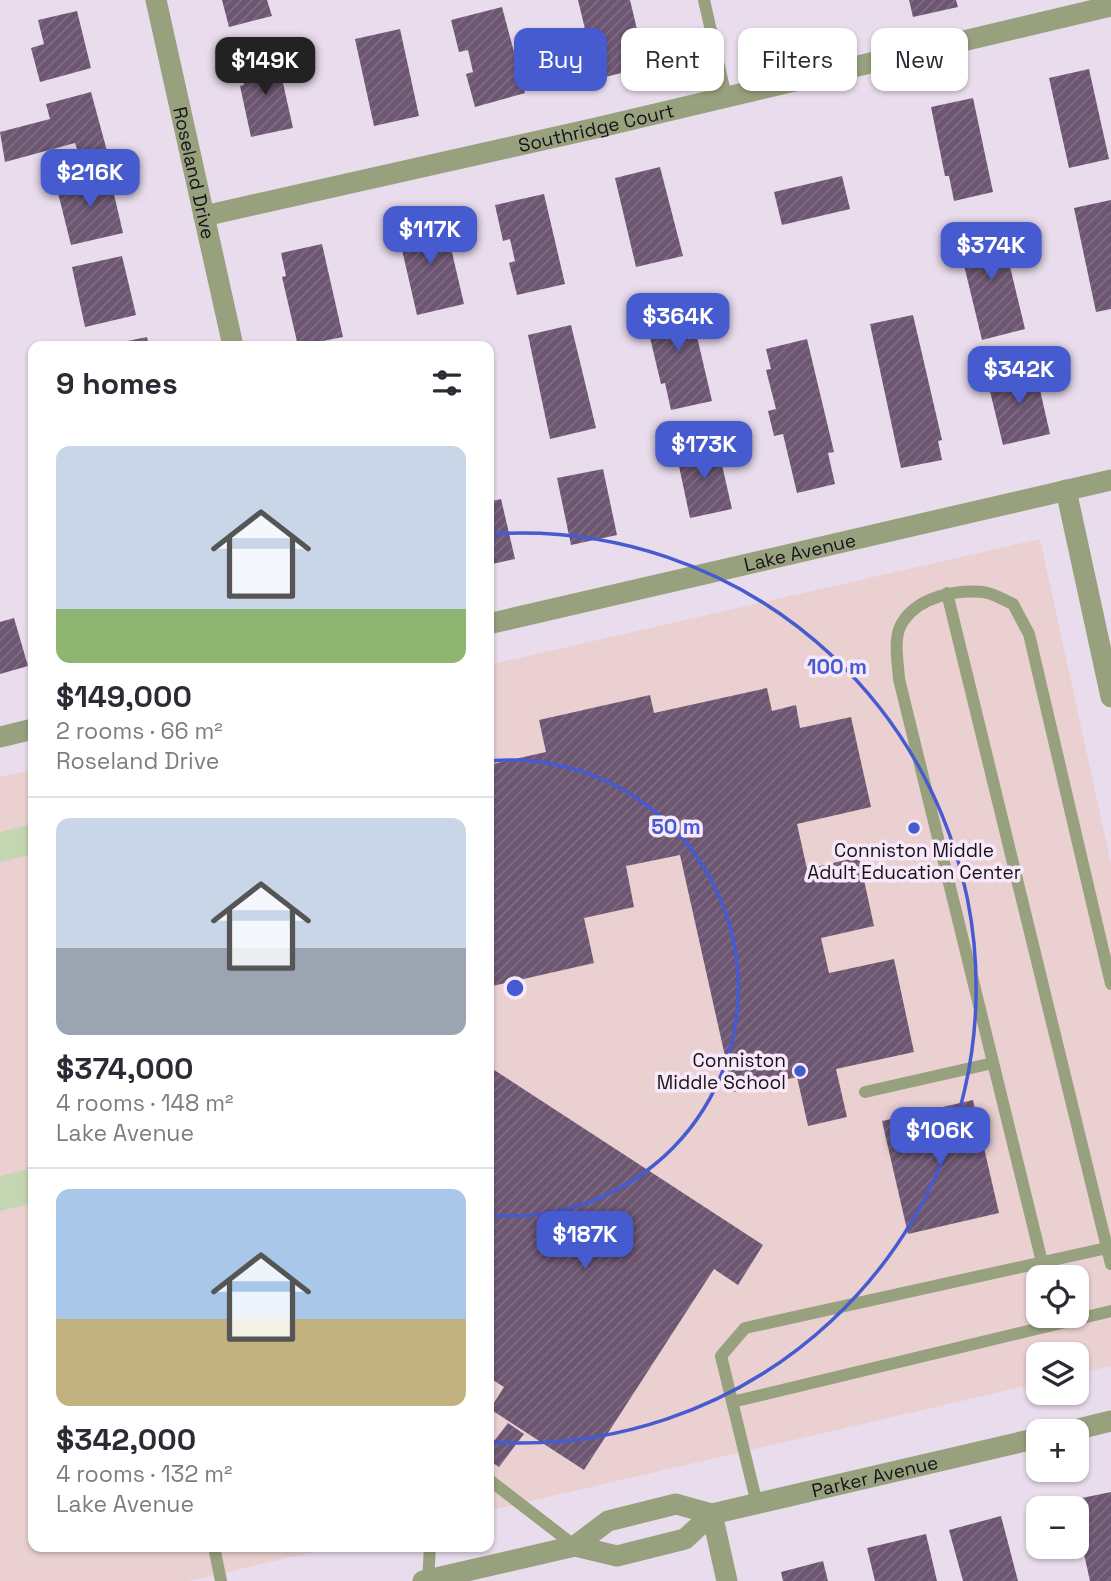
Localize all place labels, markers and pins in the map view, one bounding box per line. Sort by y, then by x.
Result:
pin: $149K [216,38,314,97]
pin: $216K [41,150,139,209]
pin: $117K [381,206,479,266]
pin: $374K [942,222,1040,282]
pin: $364K [629,294,727,353]
pin: $342K [970,346,1068,406]
pin: $173K [655,421,753,481]
marker: Conniston Middle Adult Education Center [906,820,922,836]
place label: Conniston Middle Adult Education Center [807,838,1021,885]
centre of rings [503,976,527,1000]
place label: Conniston Middle School [657,1048,786,1095]
marker: Conniston Middle School [792,1063,808,1079]
pin: $106K [891,1108,989,1167]
pin: $187K [536,1212,634,1271]

